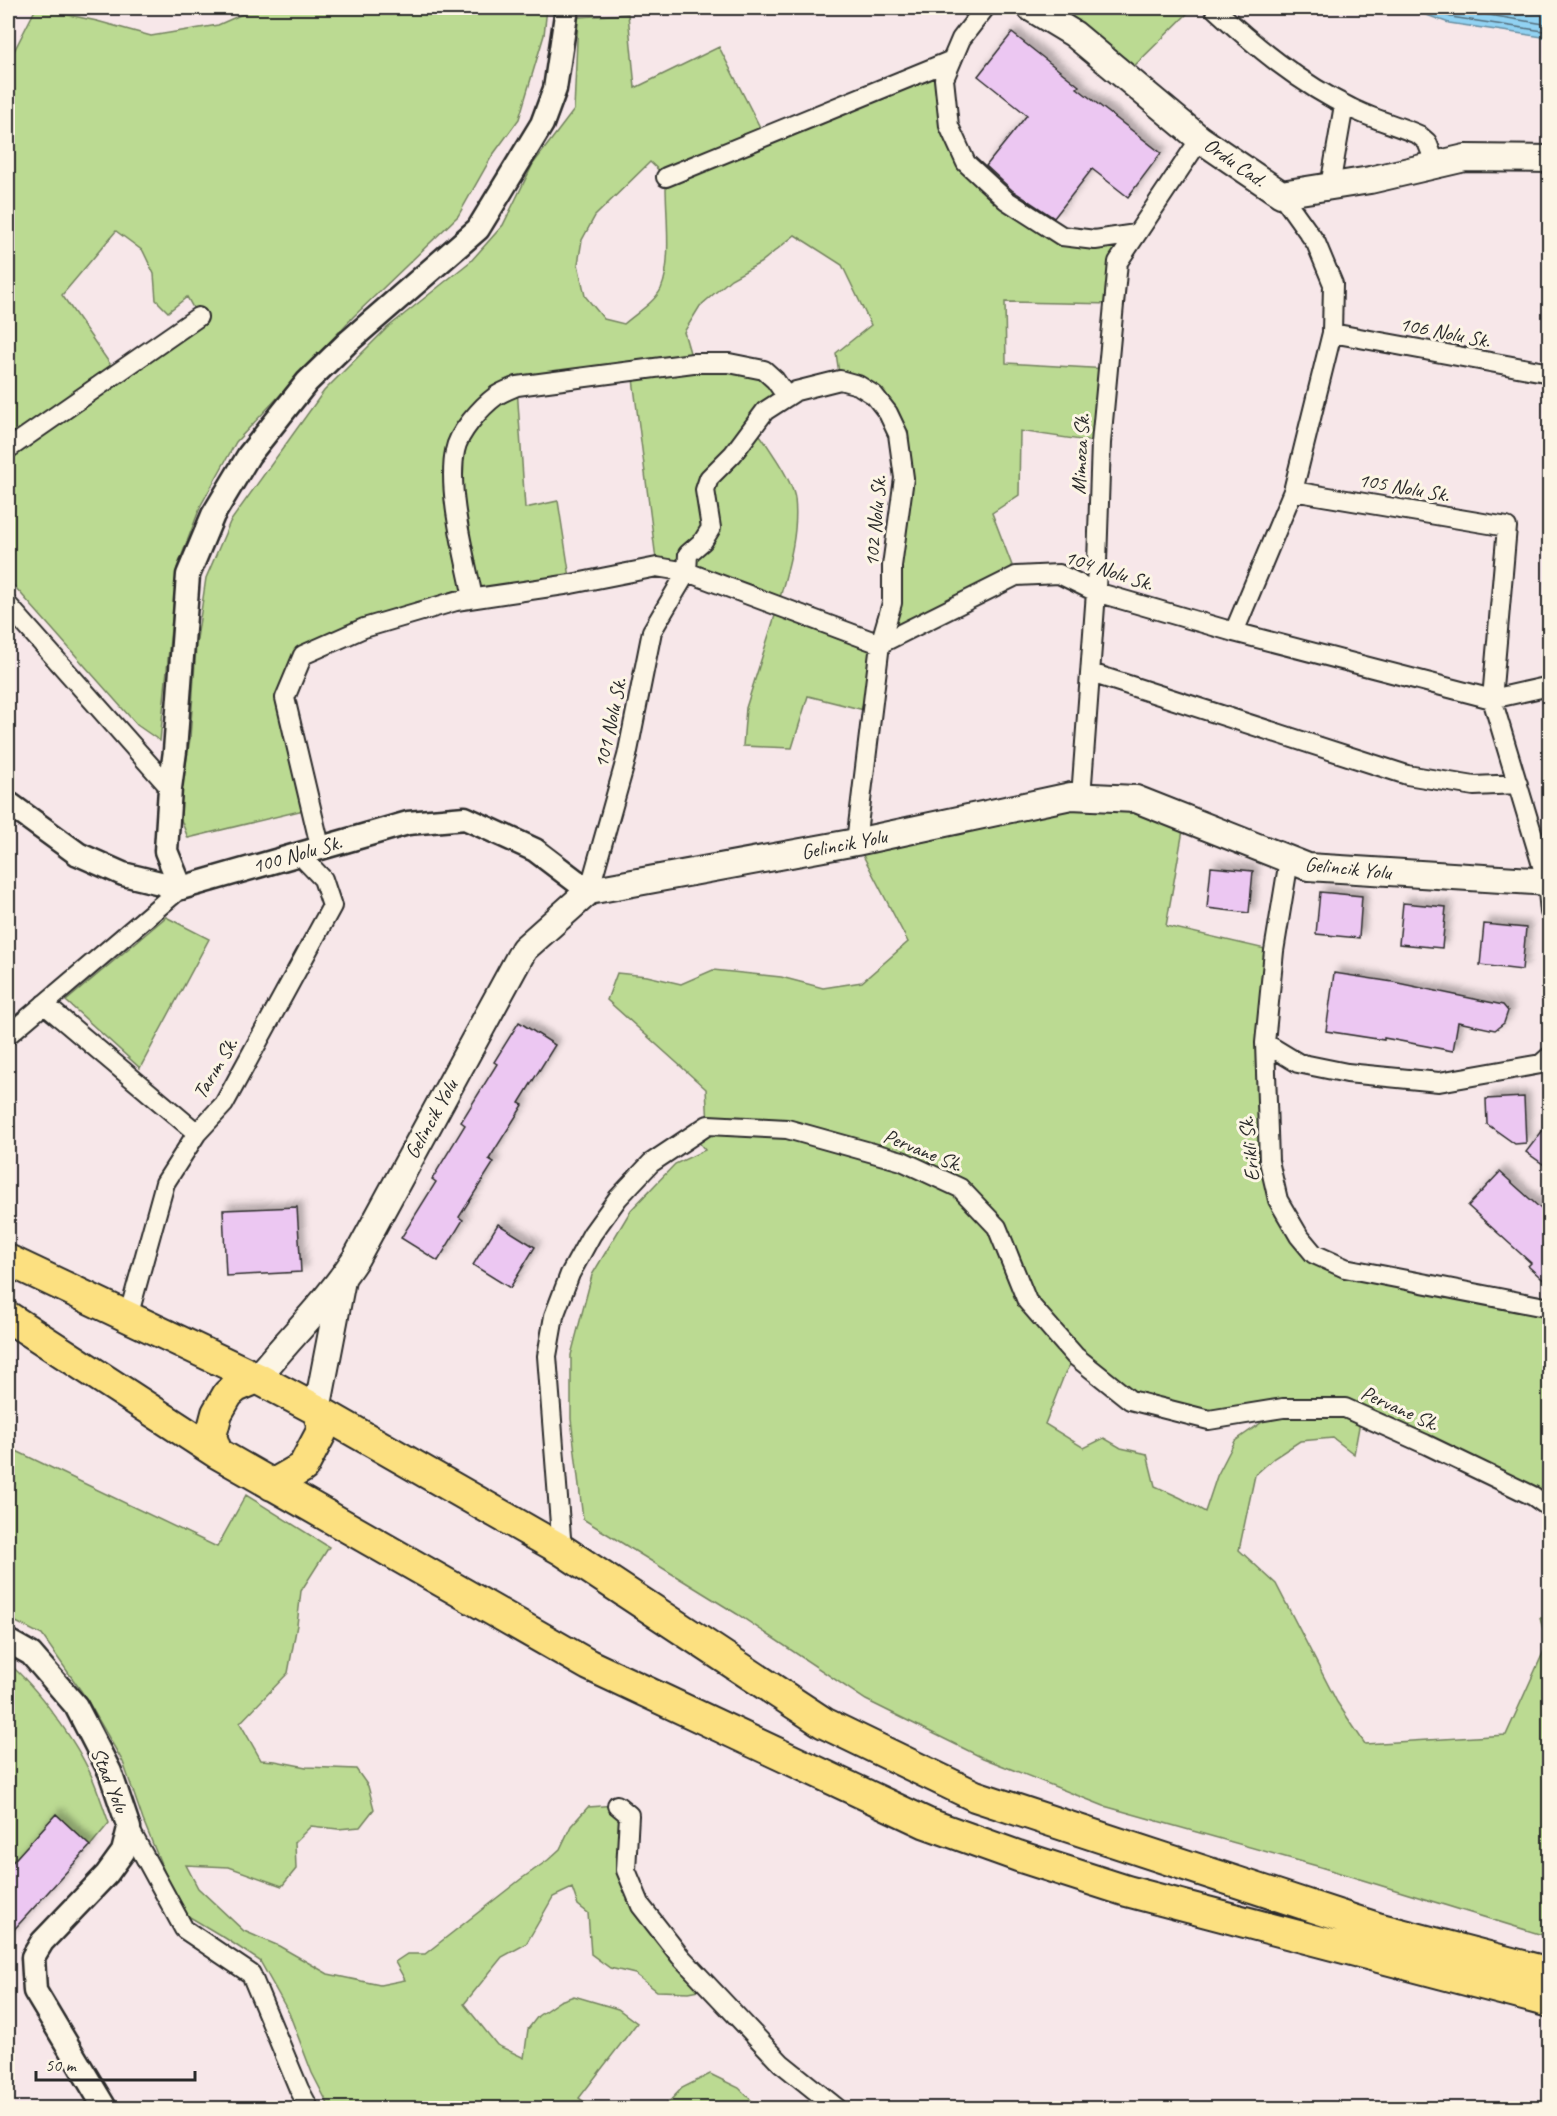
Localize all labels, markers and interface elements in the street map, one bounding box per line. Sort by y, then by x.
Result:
street label: Ordu Cad. [1199,131,1272,193]
street label: 106 Nolu Sk. [1397,310,1493,354]
street label: Mimoza Sk. [1065,412,1095,495]
street label: 105 Nolu Sk. [1357,466,1452,508]
street label: 102 Nolu Sk. [858,473,892,568]
street label: 104 Nolu Sk. [1061,543,1157,597]
street label: 101 Nolu Sk. [588,675,632,771]
street label: Gelincik Yolu [799,823,890,865]
street label: 100 Nolu Sk. [249,829,346,879]
street label: Gelincik Yolu [1303,851,1394,886]
street label: Tarım Sk. [187,1032,244,1104]
street label: Gelincik Yolu [399,1074,464,1163]
street label: Erikli Sk. [1233,1114,1265,1183]
street label: Pervane Sk. [880,1122,967,1178]
street label: Pervane Sk. [1357,1379,1444,1437]
street label: Stad Yolu [85,1744,135,1818]
scale bar [36,2044,195,2082]
text: 50 m [45,2054,78,2076]

